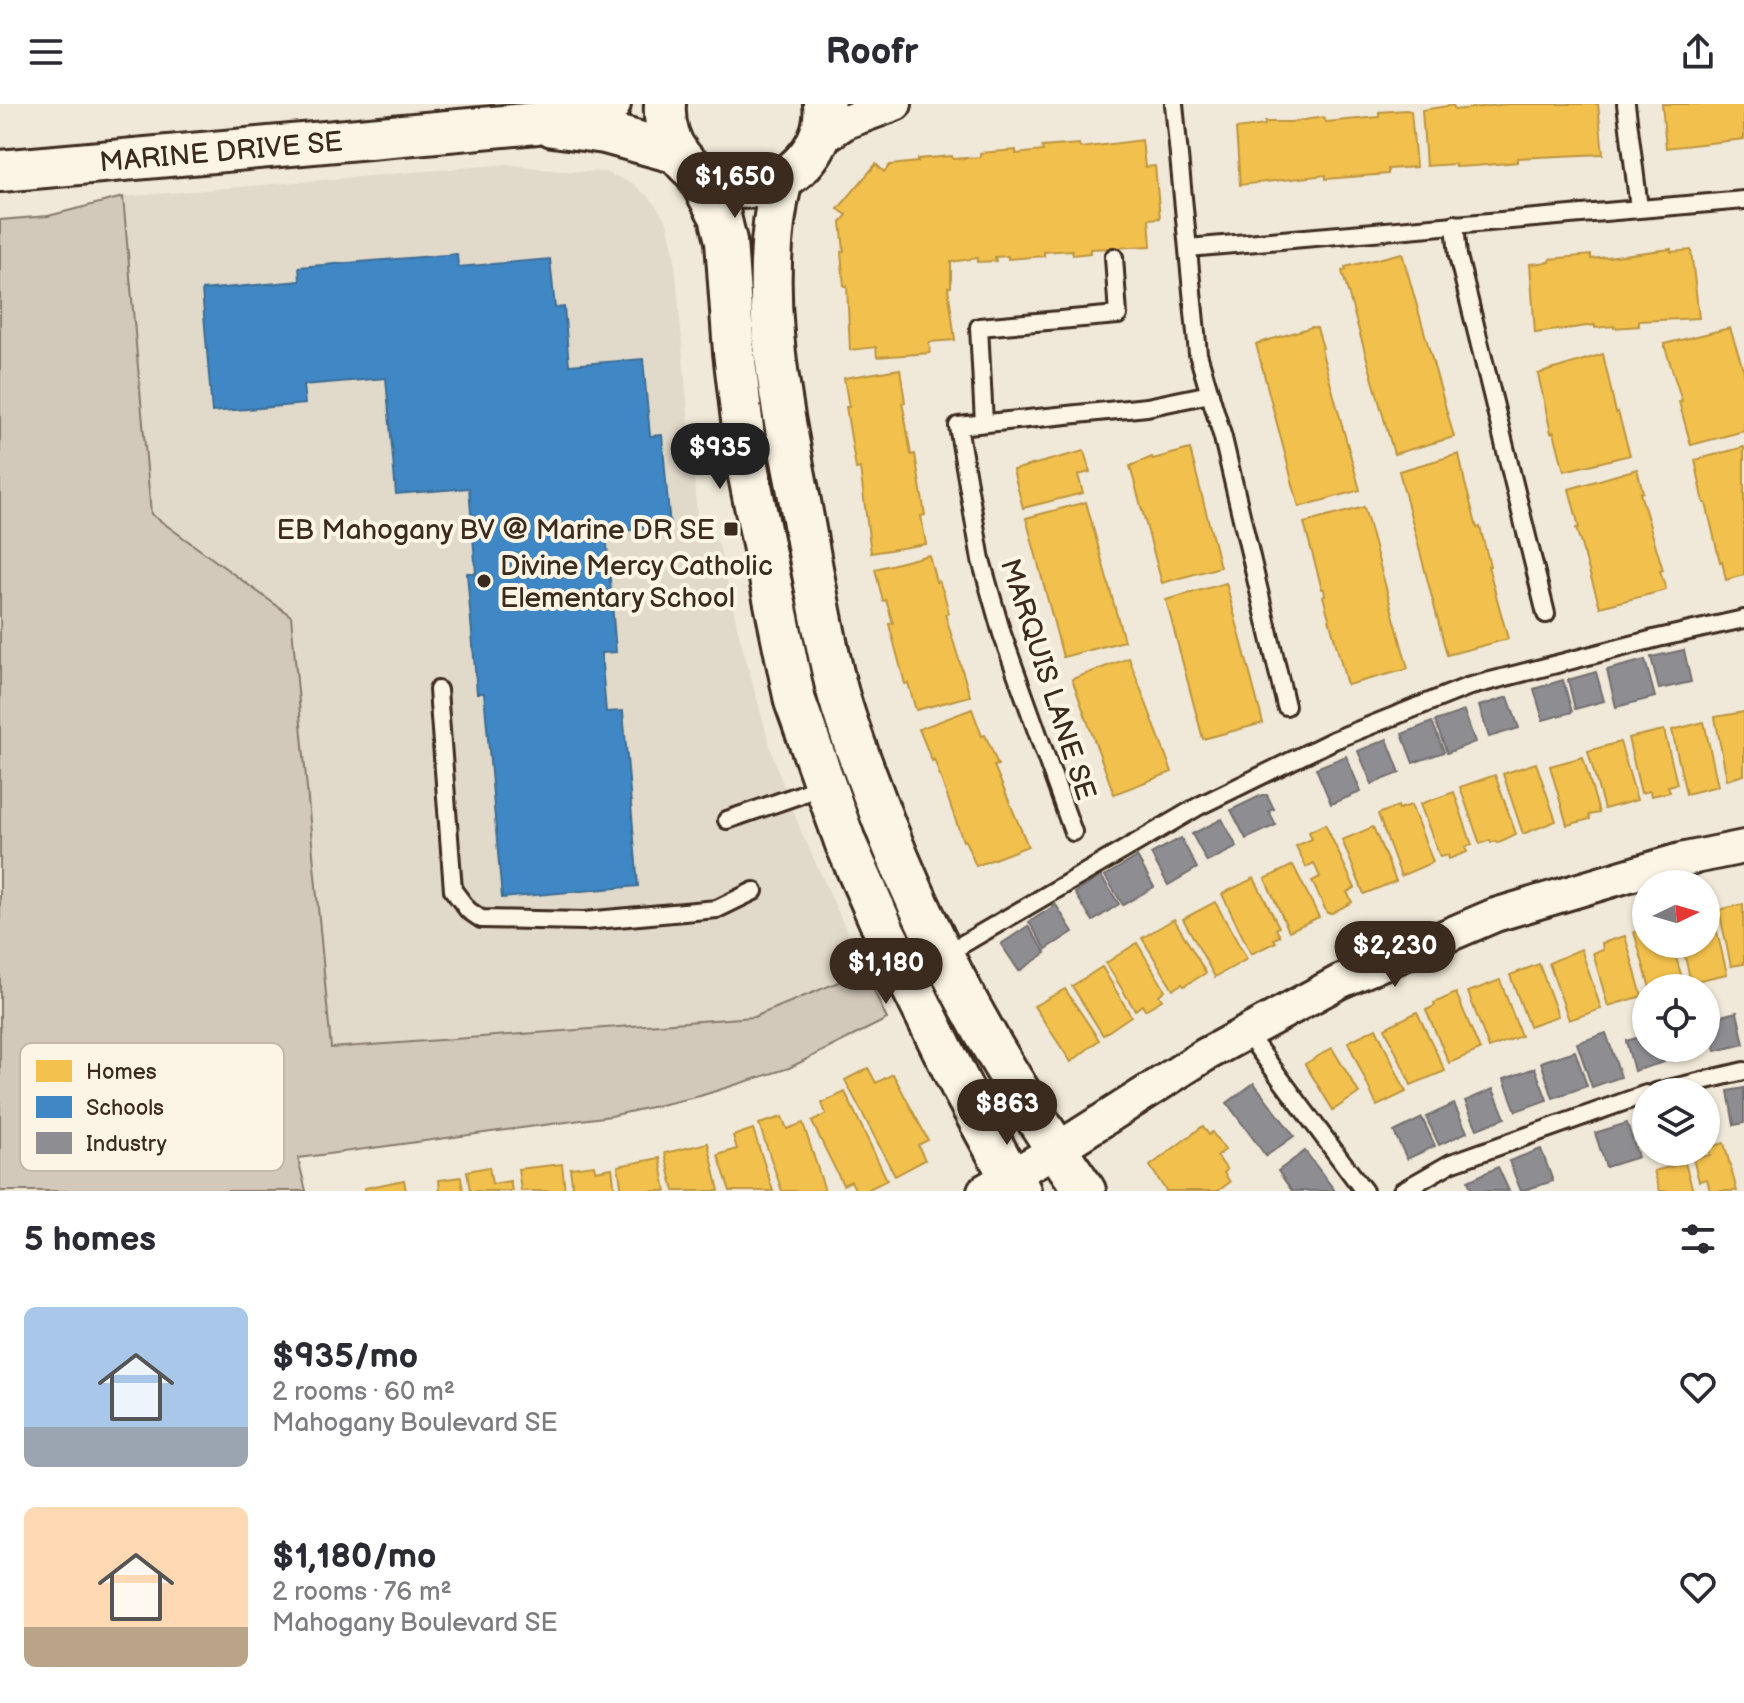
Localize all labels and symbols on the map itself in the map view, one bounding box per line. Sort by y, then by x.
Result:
street label: MARINE DRIVE SE [98,125,344,180]
pin: $1,650 [670,152,800,220]
pin: $935 [673,423,767,491]
place label: EB Mahogany BV @ Marine DR SE [276,514,715,547]
marker: EB Mahogany BV @ Marine DR SE [722,520,740,538]
place label: Divine Mercy Catholic Elementary School [500,550,773,615]
street label: MARQUIS LANE SE [993,555,1102,804]
marker: Divine Mercy Catholic Elementary School [475,572,493,590]
north arrow [1632,870,1720,958]
pin: $2,230 [1330,921,1460,989]
pin: $1,180 [821,938,951,1006]
legend [20,1043,284,1171]
text: Homes [86,1059,157,1086]
pin: $863 [960,1079,1054,1147]
text: Schools [86,1095,164,1122]
text: Industry [86,1131,167,1158]

